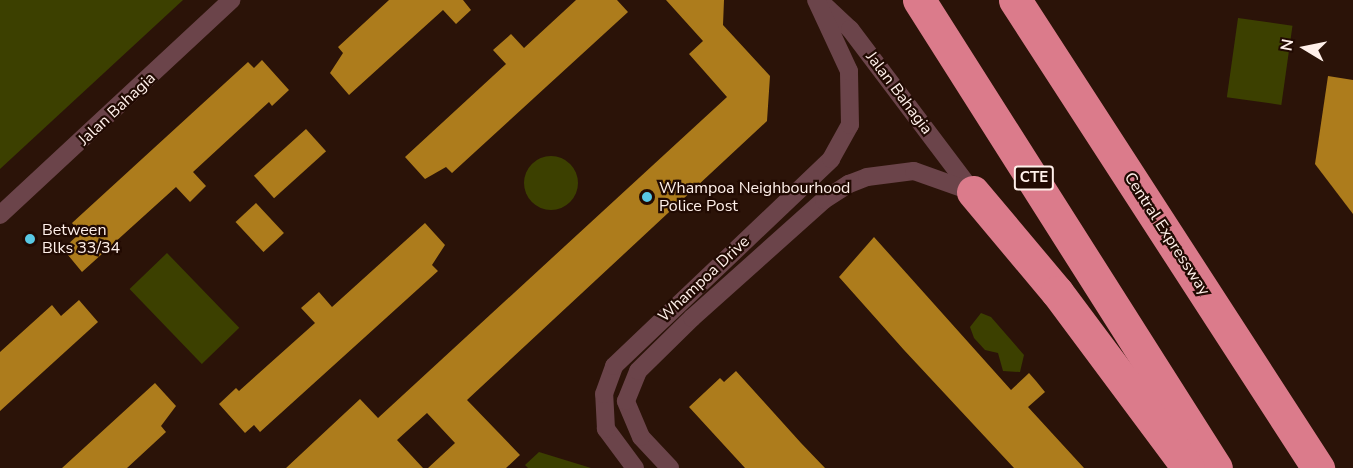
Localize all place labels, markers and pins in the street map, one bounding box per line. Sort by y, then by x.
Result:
place label: Whampoa Neighbourhood Police Post [659,178,850,216]
marker: Whampoa Neighbourhood Police Post [640,190,654,204]
place label: Between Blks 33/34 [42,220,120,258]
marker: Between Blks 33/34 [23,232,37,246]

